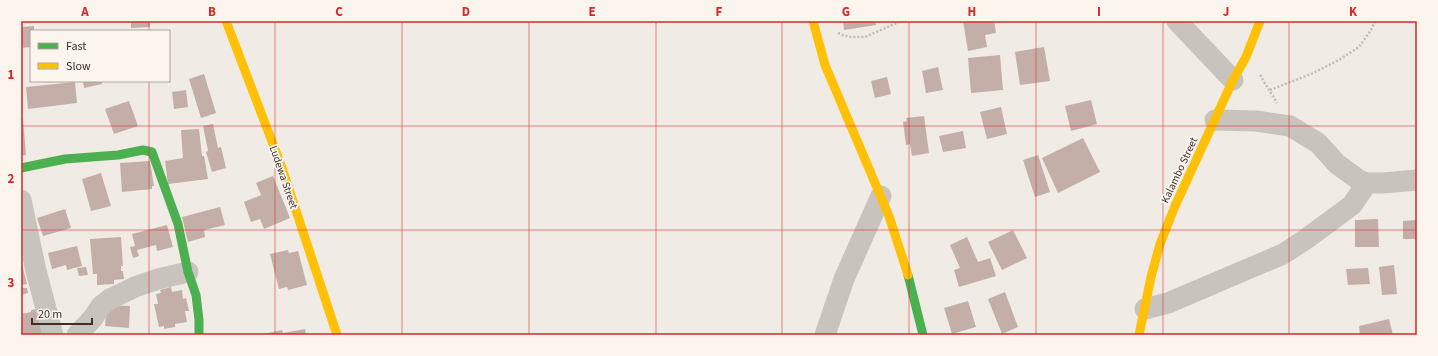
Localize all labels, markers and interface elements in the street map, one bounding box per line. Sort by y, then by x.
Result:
text: A [80,3,89,21]
text: B [208,3,216,21]
text: C [335,3,343,21]
text: D [462,3,470,21]
text: E [588,3,596,21]
text: F [716,3,723,21]
text: G [842,3,850,21]
text: H [968,3,976,21]
text: I [1097,3,1101,21]
text: J [1223,3,1229,21]
text: K [1349,3,1358,21]
legend [30,30,170,82]
text: Fast [66,38,86,55]
text: Slow [66,58,91,75]
text: 1 [8,66,15,84]
street label: Kalambo Street [1158,135,1201,206]
street label: Ludewa Street [266,144,301,211]
text: 2 [8,170,15,188]
text: 3 [8,274,15,292]
scale bar [32,300,92,326]
text: 20 m [38,306,62,323]

